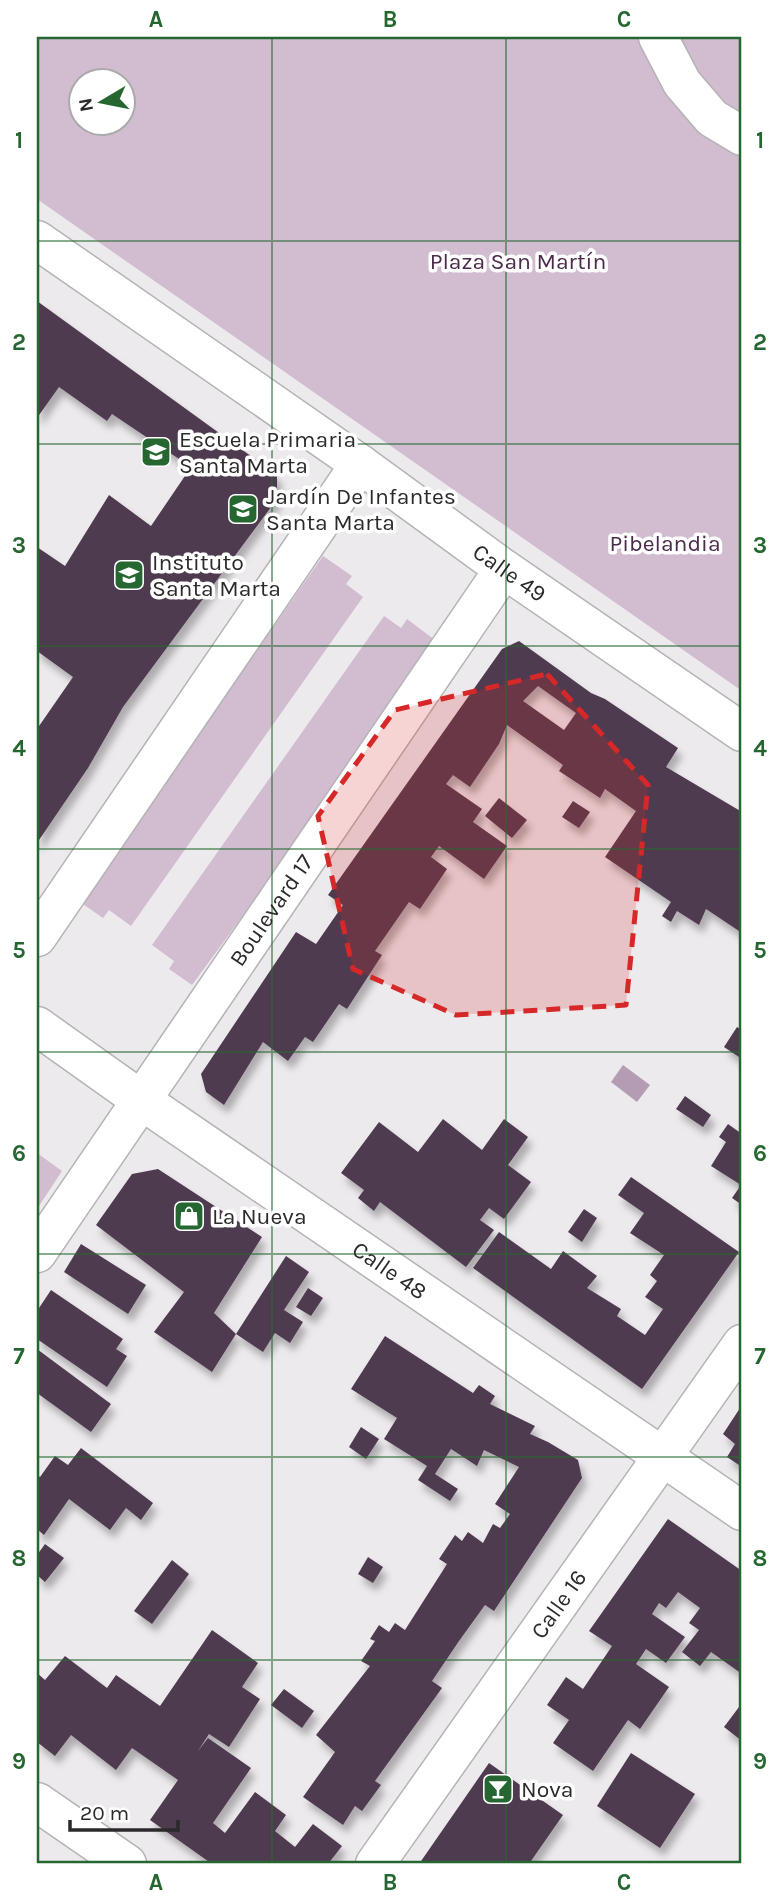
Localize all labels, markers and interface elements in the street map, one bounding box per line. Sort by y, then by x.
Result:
text: A [149,6,163,33]
text: B [383,6,397,33]
text: C [617,6,631,33]
north arrow [66,66,136,136]
text: N [74,96,98,113]
text: 1 [15,127,23,154]
text: 1 [756,127,764,154]
park label: Plaza San Martín [430,248,606,275]
text: 2 [12,329,26,356]
text: 2 [753,329,767,356]
place label: Escuela Primaria Santa Marta [179,426,356,479]
school or university icon: Escuela Primaria Santa Marta [139,435,173,469]
place label: Jardín De Infantes Santa Marta [266,483,456,536]
school or university icon: Jardín De Infantes Santa Marta [226,492,260,526]
park label: Pibelandia [609,530,721,557]
text: 3 [12,532,26,559]
text: 3 [753,532,767,559]
street label: Calle 49 [468,538,551,607]
place label: Instituto Santa Marta [152,549,281,602]
school or university icon: Instituto Santa Marta [112,558,146,592]
text: 4 [12,735,26,762]
text: 4 [753,735,767,762]
street label: Boulevard 17 [223,849,319,971]
text: 5 [12,937,26,964]
text: 5 [753,937,767,964]
text: 6 [12,1140,26,1167]
text: 6 [753,1140,767,1167]
shop icon: La Nueva [172,1199,206,1233]
place label: La Nueva [212,1203,307,1230]
street label: Calle 48 [347,1235,432,1305]
text: 7 [13,1343,25,1370]
text: 7 [754,1343,766,1370]
text: 8 [12,1545,26,1572]
text: 8 [753,1545,767,1572]
street label: Calle 16 [525,1565,592,1644]
text: 9 [12,1748,26,1775]
text: 9 [753,1748,767,1775]
bar icon: Nova [481,1772,515,1806]
place label: Nova [521,1776,574,1803]
scale bar [70,1789,178,1833]
text: 20 m [80,1801,129,1825]
text: A [149,1869,163,1896]
text: B [383,1869,397,1896]
text: C [617,1869,631,1896]

